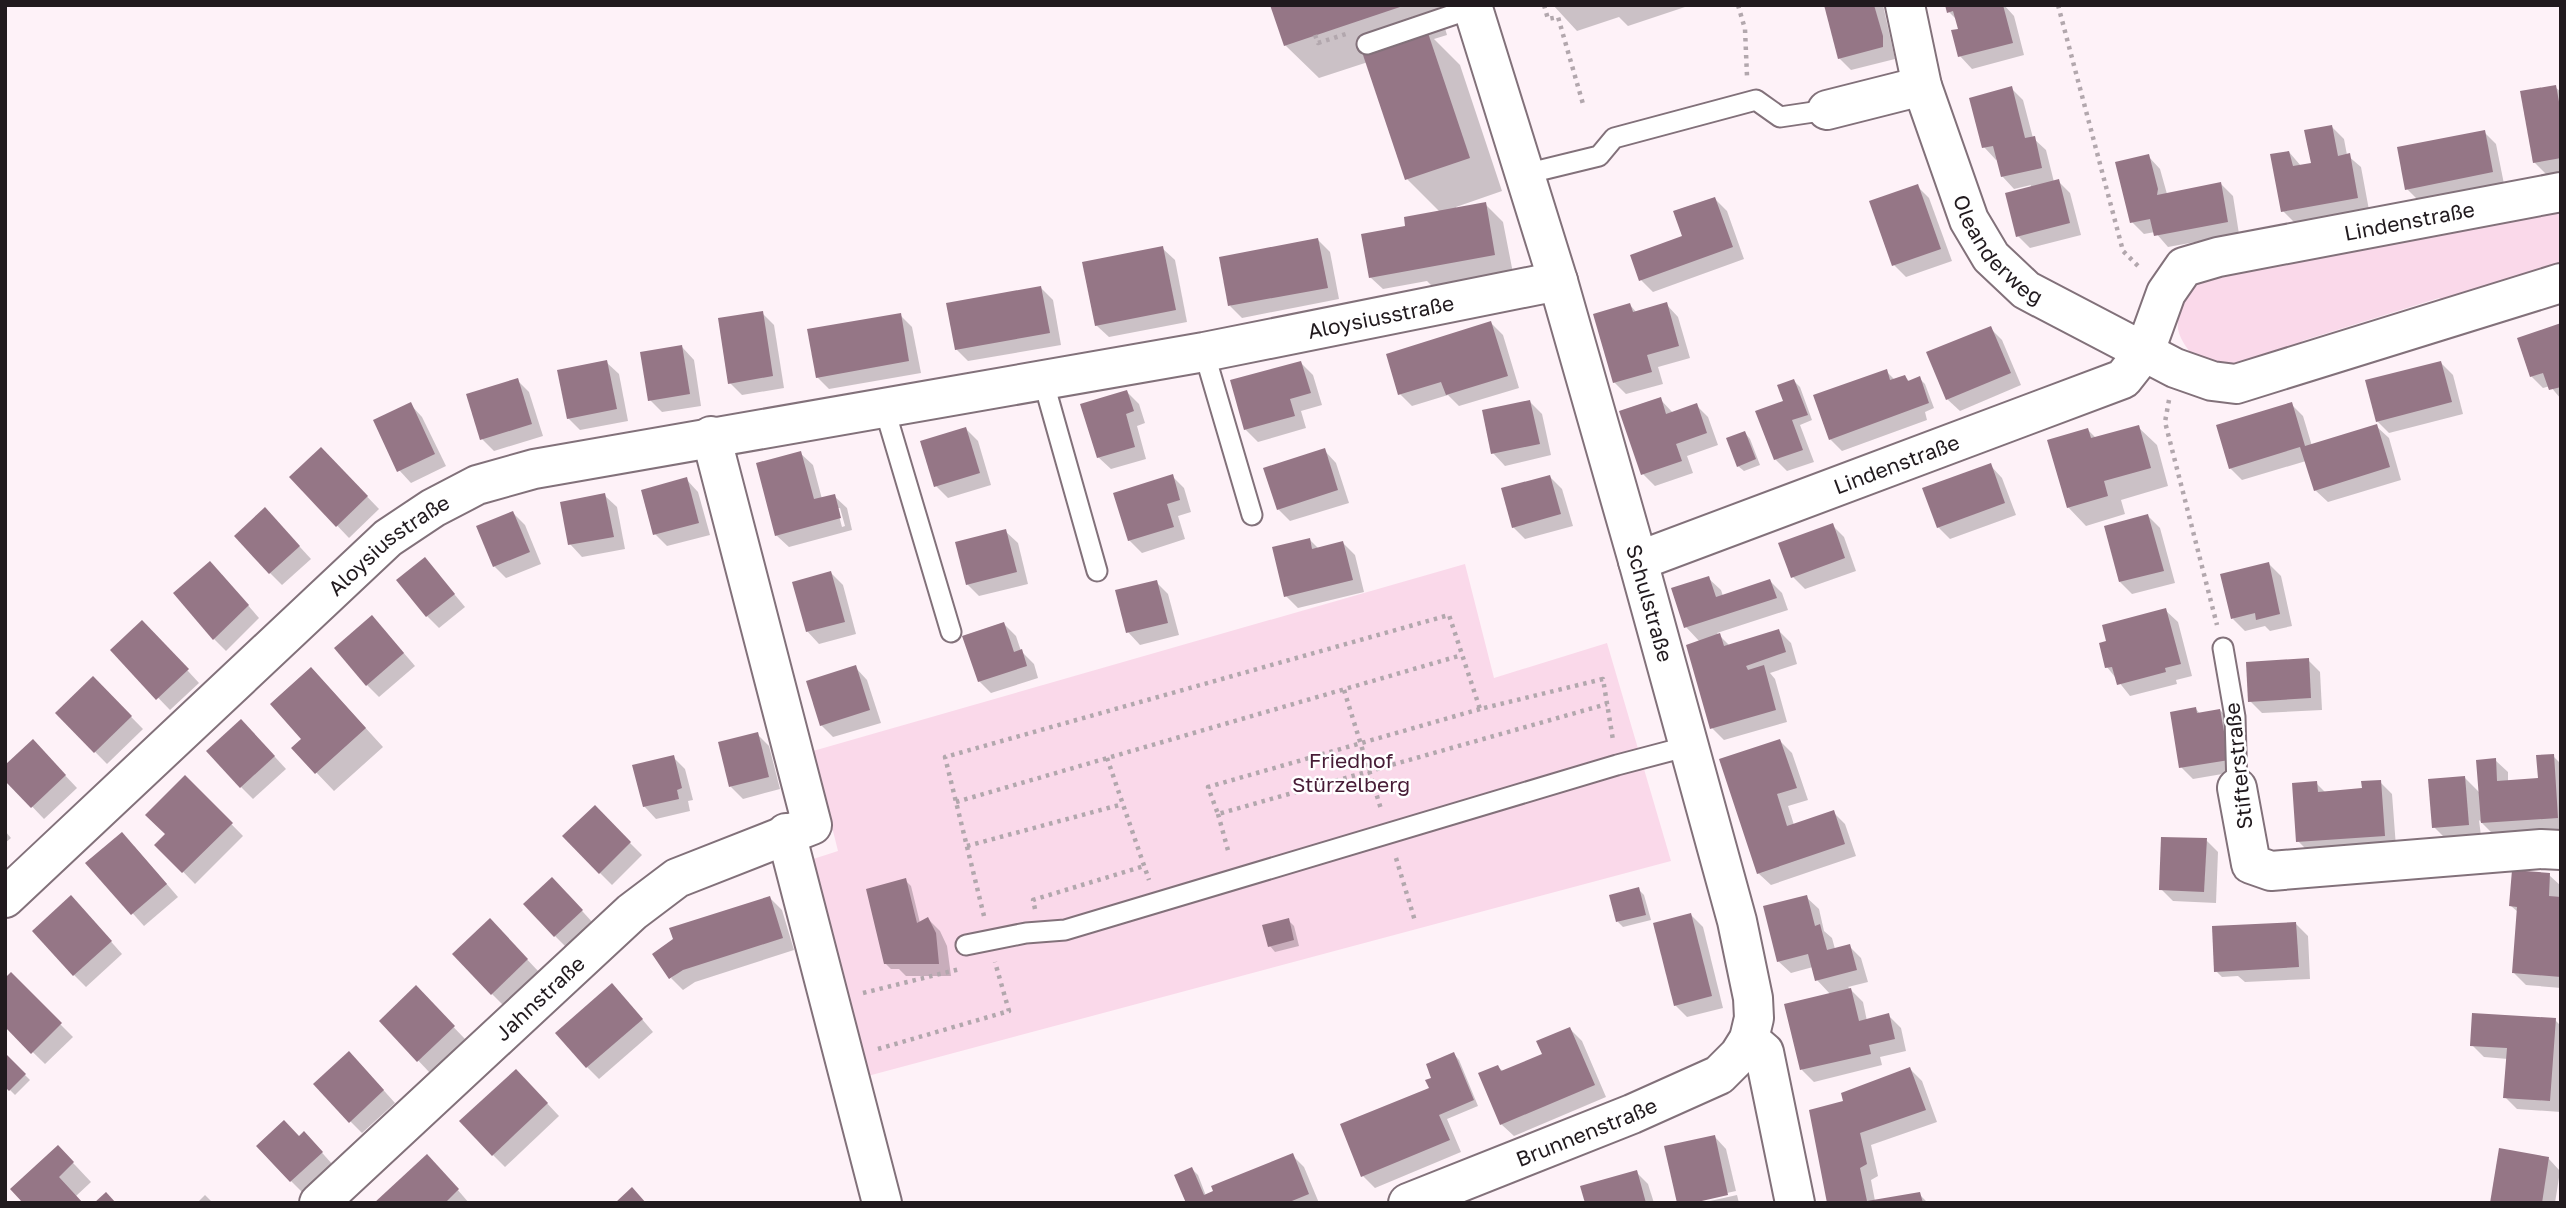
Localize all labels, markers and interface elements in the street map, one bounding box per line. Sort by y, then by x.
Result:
street label: Oleanderweg [1948,191,2047,310]
street label: Lindenstraße [2342,196,2477,246]
street label: Aloysiusstraße [1305,289,1456,344]
street label: Lindenstraße [1830,429,1963,499]
street label: Aloysiusstraße [322,489,454,601]
street label: Schulstraße [1621,541,1679,665]
street label: Stifterstraße [2218,701,2258,831]
park label: Friedhof Stürzelberg [1292,747,1410,797]
street label: Jahnstraße [489,950,590,1046]
street label: Brunnenstraße [1512,1092,1661,1172]

